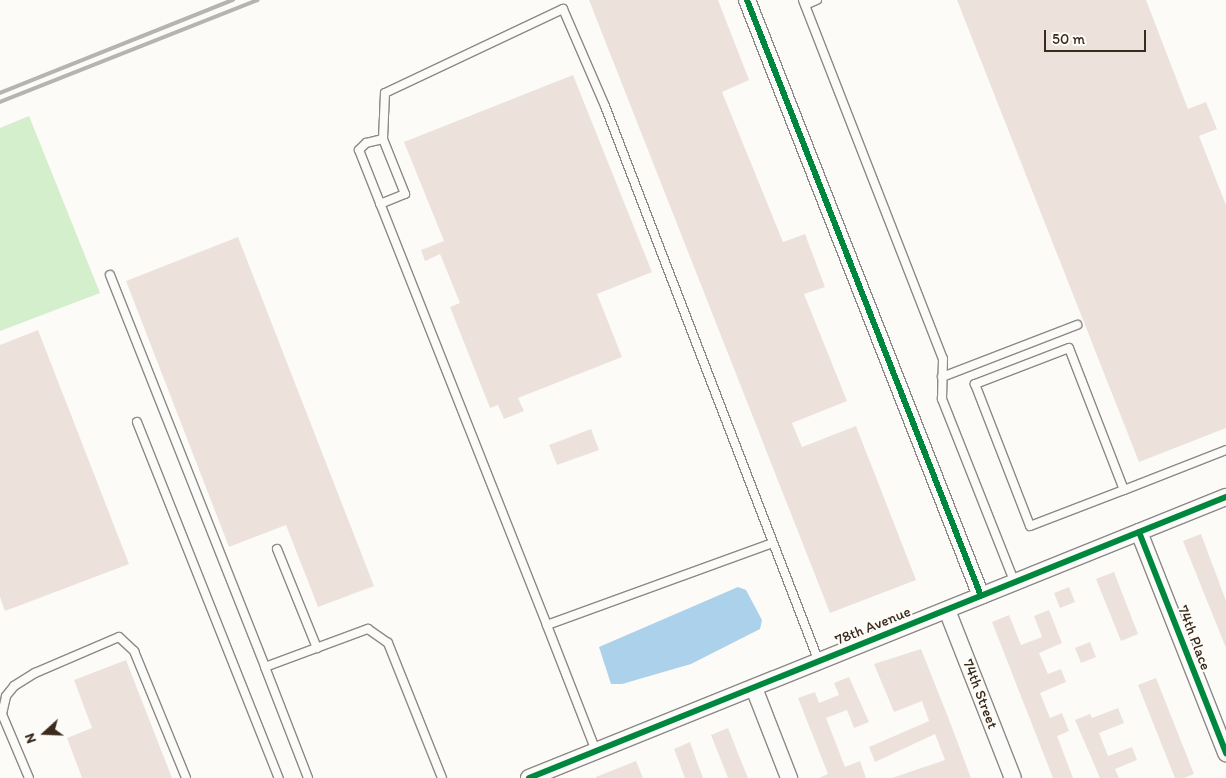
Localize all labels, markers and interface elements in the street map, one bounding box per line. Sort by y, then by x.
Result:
scale bar [1046,20,1148,52]
text: 50 m [1052,30,1085,48]
street label: 78th Avenue [833,603,913,649]
street label: 74th Place [1173,603,1215,673]
street label: 74th Street [959,657,1001,731]
north arrow [20,708,70,758]
text: N [21,731,40,746]

